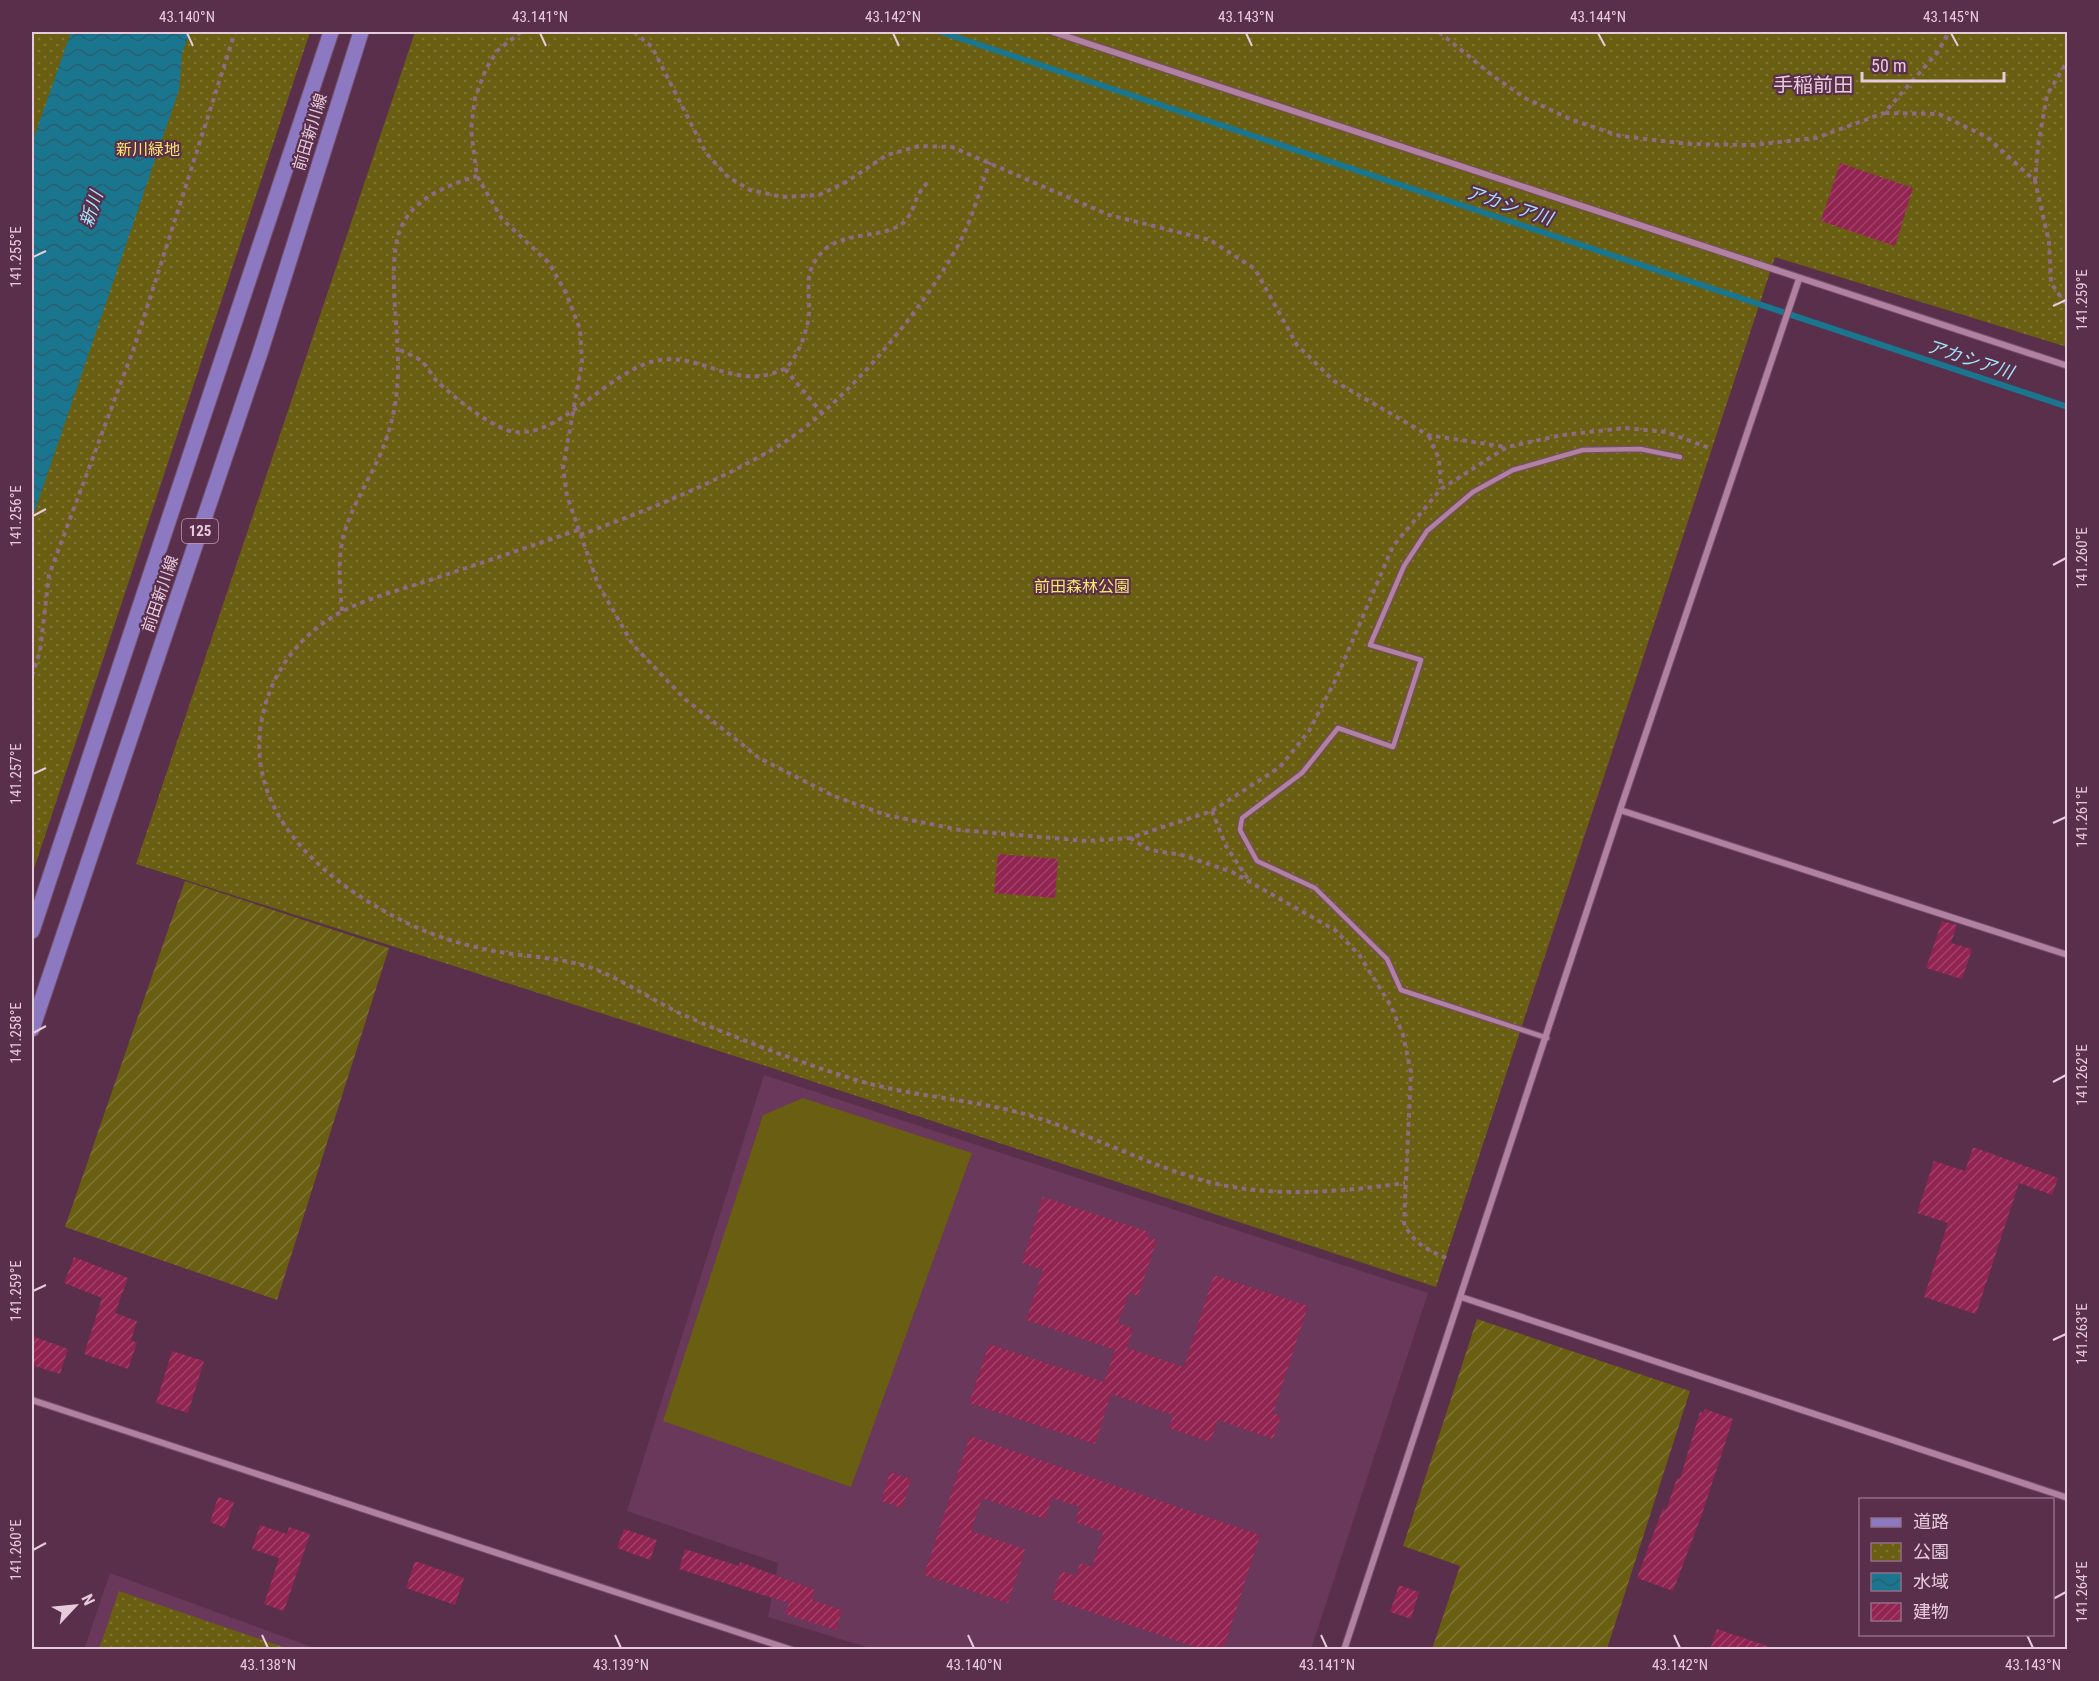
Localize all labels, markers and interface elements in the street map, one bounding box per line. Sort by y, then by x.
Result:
text: 43.140°N [159,8,215,26]
text: 43.141°N [512,8,568,26]
text: 43.142°N [865,8,921,26]
text: 43.143°N [1218,8,1274,26]
text: 43.144°N [1570,8,1626,26]
text: 43.145°N [1923,8,1979,26]
scale bar [1862,45,2004,83]
text: 50 m [1871,55,1906,76]
district label: 手稲前田 [1773,73,1853,97]
street label: 前田新川線 [289,91,331,173]
park label: 新川緑地 [116,140,180,159]
water label: アカシア川 [1463,181,1557,230]
water label: 新川 [75,187,107,229]
text: 141.255°E [7,226,25,288]
text: 141.259°E [2073,269,2091,331]
water label: アカシア川 [1924,335,2018,384]
text: 141.256°E [7,485,25,547]
road number: 125 [182,519,218,543]
text: 141.260°E [2073,527,2091,589]
street label: 前田新川線 [138,553,182,635]
park label: 前田森林公園 [1034,577,1130,596]
text: 141.257°E [7,743,25,805]
text: 141.261°E [2073,786,2091,848]
text: 141.258°E [7,1002,25,1064]
text: 141.262°E [2073,1044,2091,1106]
text: 141.259°E [7,1260,25,1322]
text: 141.263°E [2073,1303,2091,1365]
legend [1859,1498,2054,1636]
text: 道路 [1913,1511,1949,1532]
text: 141.260°E [7,1519,25,1581]
text: 公園 [1913,1541,1949,1562]
text: 141.264°E [2073,1561,2091,1623]
text: 水域 [1913,1571,1949,1592]
north arrow [45,1576,105,1636]
text: N [77,1591,99,1608]
text: 建物 [1913,1601,1949,1622]
text: 43.138°N [240,1656,296,1674]
text: 43.139°N [593,1656,649,1674]
text: 43.140°N [946,1656,1002,1674]
text: 43.141°N [1299,1656,1355,1674]
text: 43.142°N [1652,1656,1708,1674]
text: 43.143°N [2005,1656,2061,1674]

